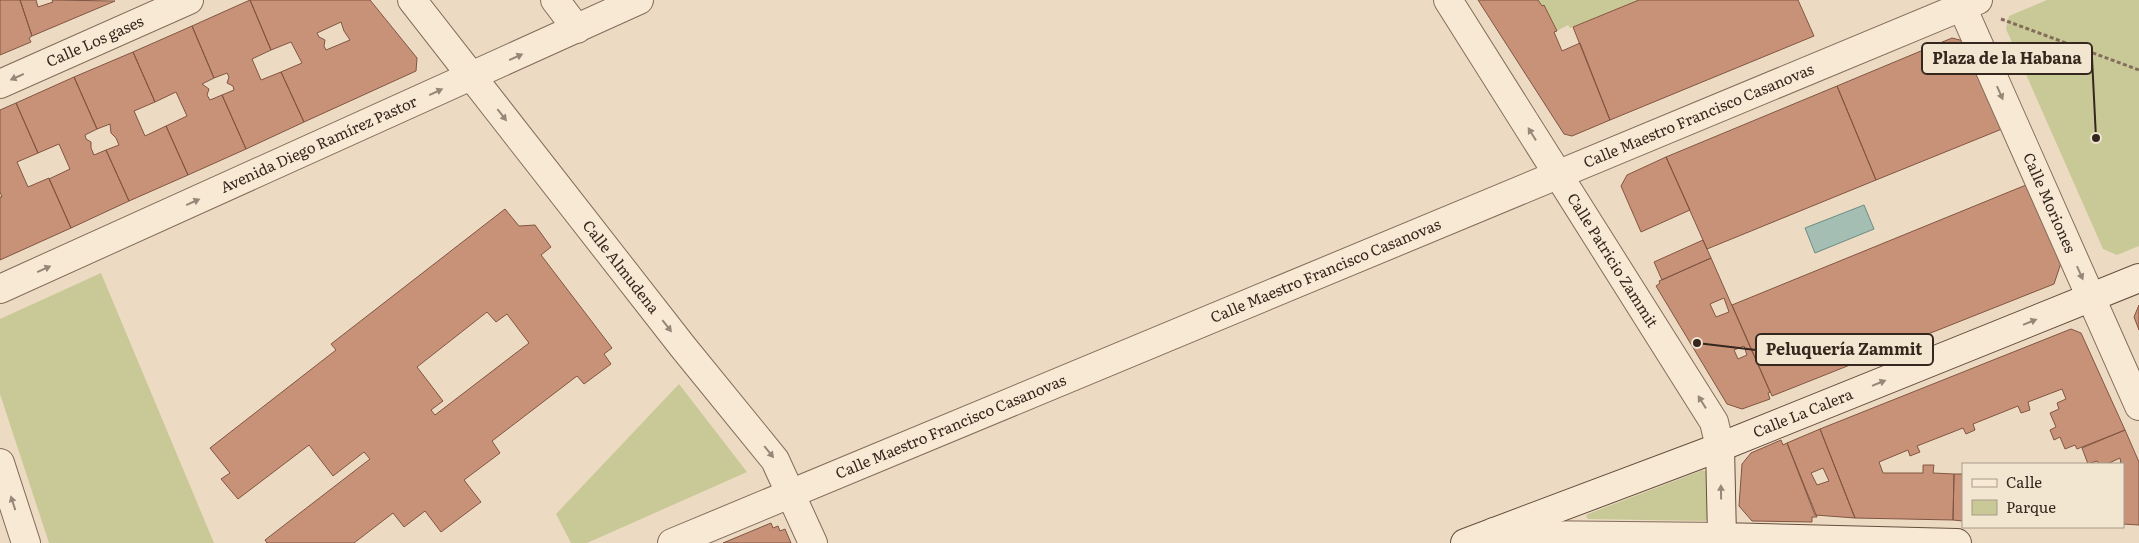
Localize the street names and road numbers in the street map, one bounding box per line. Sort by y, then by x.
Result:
street label: Calle Los gases [42,9,147,72]
street label: Calle Maestro Francisco Casanovas [1579,56,1817,173]
street label: Avenida Diego Ramírez Pastor [216,89,420,198]
street label: Calle Moriones [2018,149,2083,256]
street label: Calle Patricio Zammit [1562,188,1665,332]
street label: Calle Maestro Francisco Casanovas [1206,212,1444,328]
street label: Calle Almudena [578,214,666,319]
street label: Calle Maestro Francisco Casanovas [831,367,1069,484]
street label: Calle La Calera [1749,381,1857,443]

